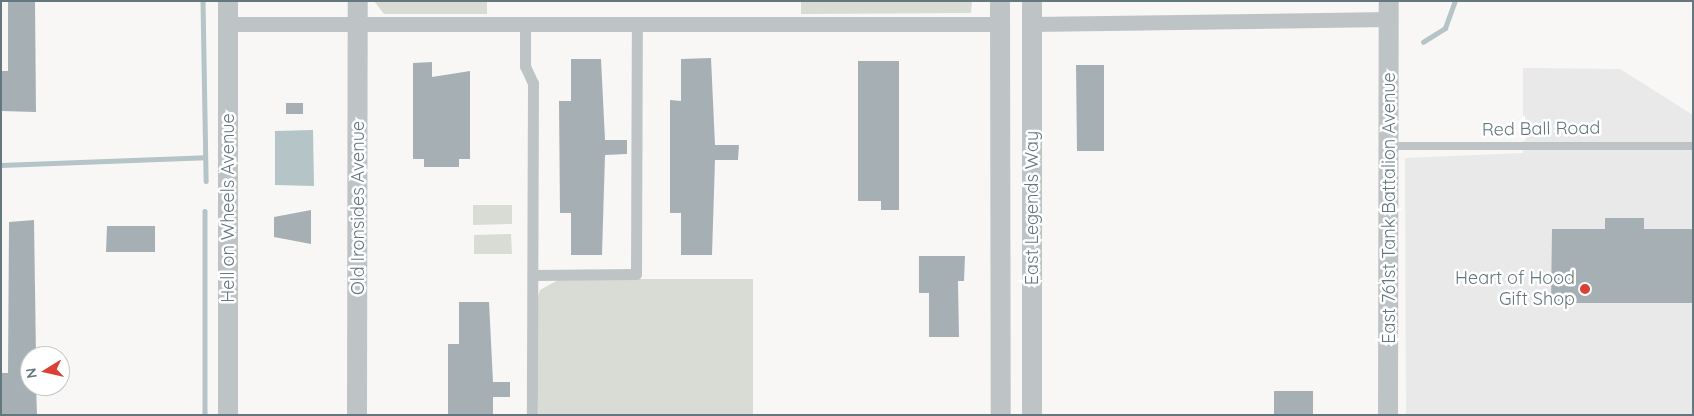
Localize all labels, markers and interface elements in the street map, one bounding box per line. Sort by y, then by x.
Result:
street label: East 761st Tank Battalion Avenue [1378,72,1400,344]
street label: Hell on Wheels Avenue [217,113,239,303]
street label: Red Ball Road [1482,117,1600,141]
street label: Old Ironsides Avenue [347,121,369,295]
street label: East Legends Way [1021,131,1043,285]
place label: Heart of Hood Gift Shop [1455,268,1575,310]
marker: Heart of Hood Gift Shop [1579,283,1591,295]
north arrow [20,346,70,396]
text: N [21,367,41,380]

